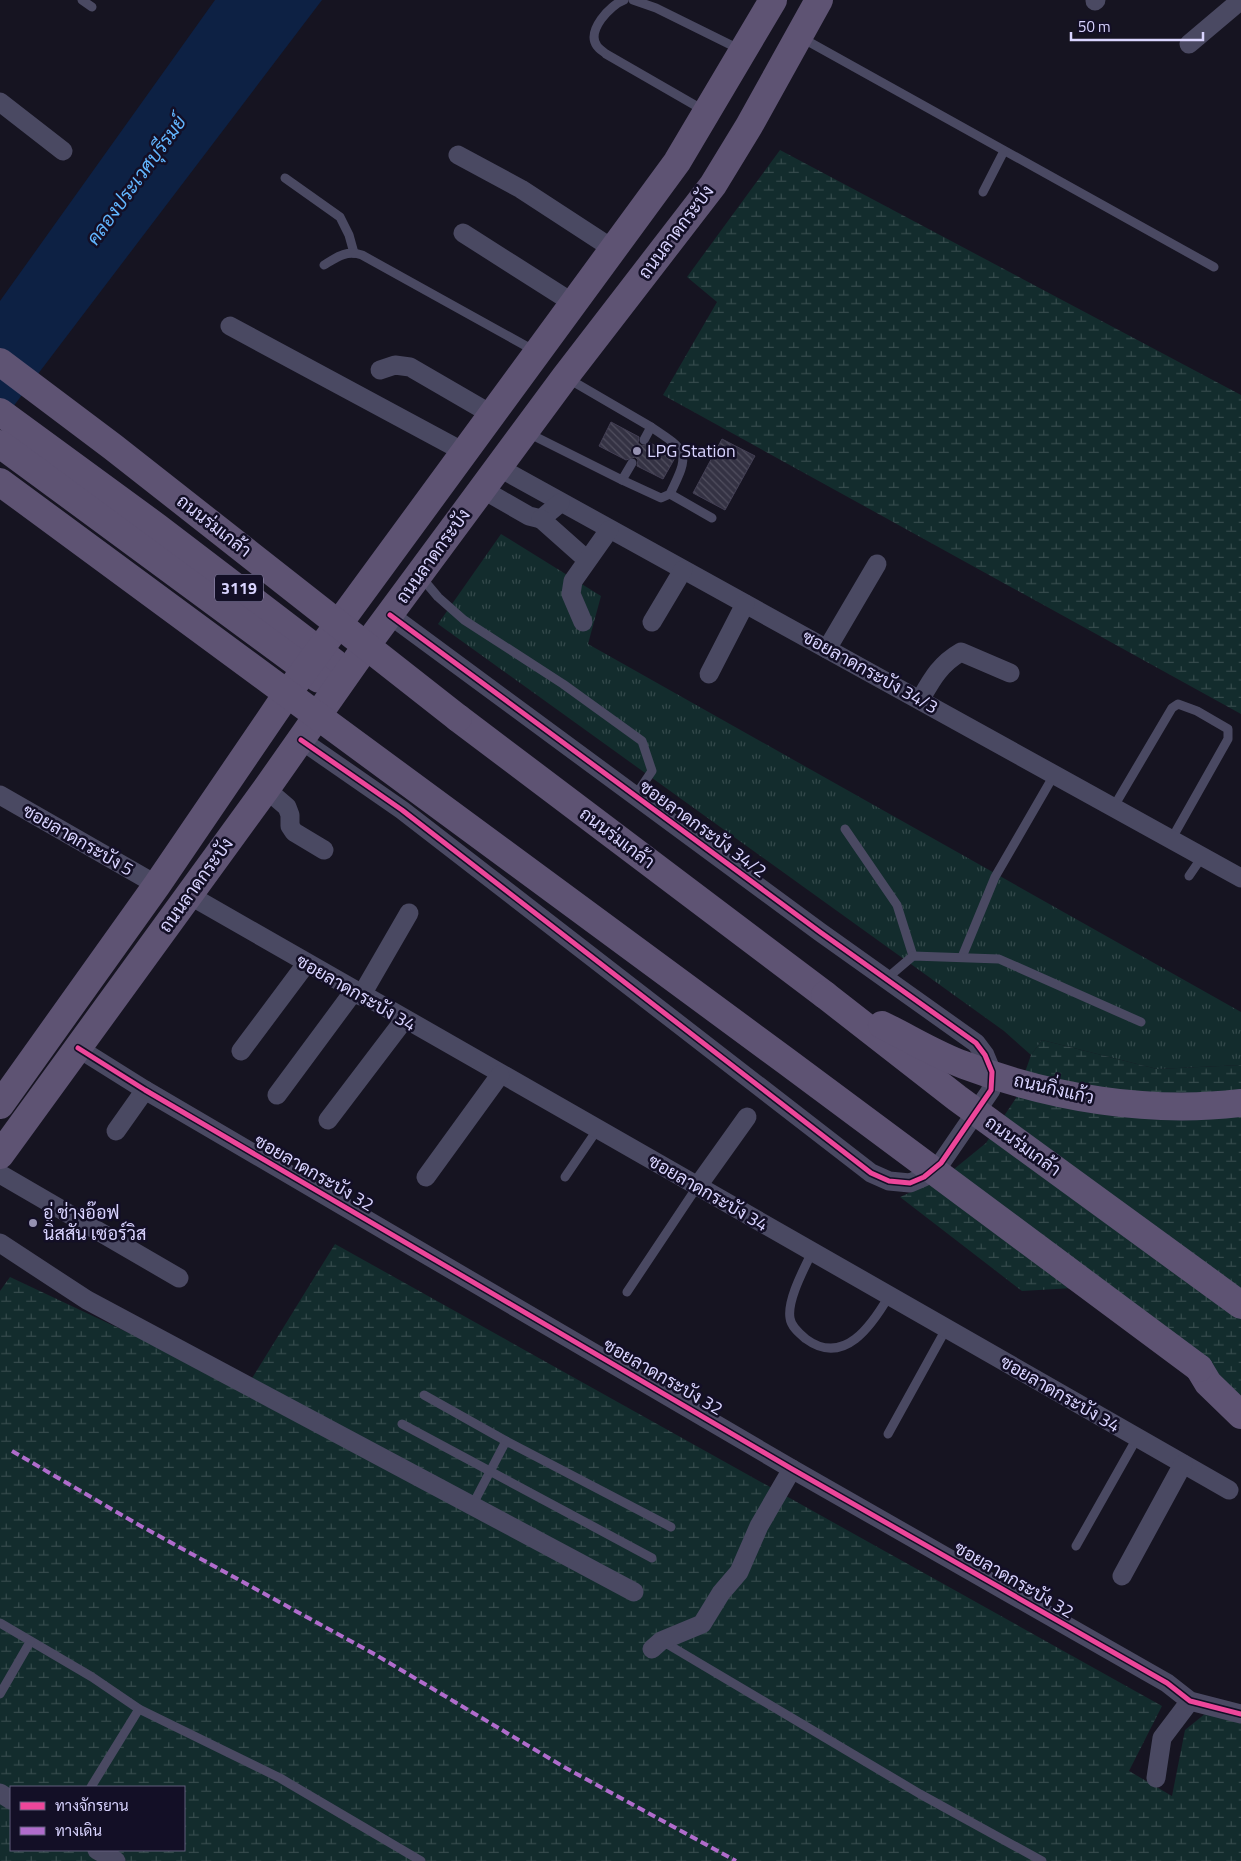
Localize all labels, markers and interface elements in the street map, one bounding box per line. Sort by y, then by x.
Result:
scale bar [1071,10,1204,42]
text: 50 m [1078,15,1111,38]
water label: คลองประเวศบุรีรมย์ [79,106,194,251]
street label: ถนนลาดกระบัง [631,179,720,284]
place label: LPG Station [647,437,736,464]
marker: LPG Station [631,445,643,457]
street label: ถนนร่มเกล้า [171,488,257,563]
street label: ถนนลาดกระบัง [389,503,476,609]
road number: 3119 [215,574,263,602]
street label: ซอยลาดกระบัง 34/3 [797,623,943,720]
street label: ซอยลาดกระบัง 34/2 [634,773,773,884]
street label: ซอยลาดกระบัง 5 [18,797,139,882]
street label: ถนนร่มเกล้า [574,800,661,875]
street label: ถนนลาดกระบัง [152,832,239,938]
street label: ซอยลาดกระบัง 34 [291,947,421,1038]
street label: ถนนกิ่งแก้ว [1011,1065,1097,1111]
street label: ถนนร่มเกล้า [980,1109,1067,1182]
street label: ซอยลาดกระบัง 32 [249,1127,379,1218]
street label: ซอยลาดกระบัง 34 [643,1147,773,1238]
place label: อู่ ช่างอ๊อฟ นิสสัน เซอร์วิส [43,1199,146,1247]
marker: อู่ ช่างอ๊อฟ นิสสัน เซอร์วิส [27,1217,39,1229]
street label: ซอยลาดกระบัง 32 [598,1331,728,1422]
street label: ซอยลาดกระบัง 34 [995,1348,1125,1439]
street label: ซอยลาดกระบัง 32 [949,1534,1079,1625]
legend [10,1786,185,1851]
text: ทางจักรยาน [55,1794,129,1817]
text: ทางเดิน [55,1819,102,1842]

